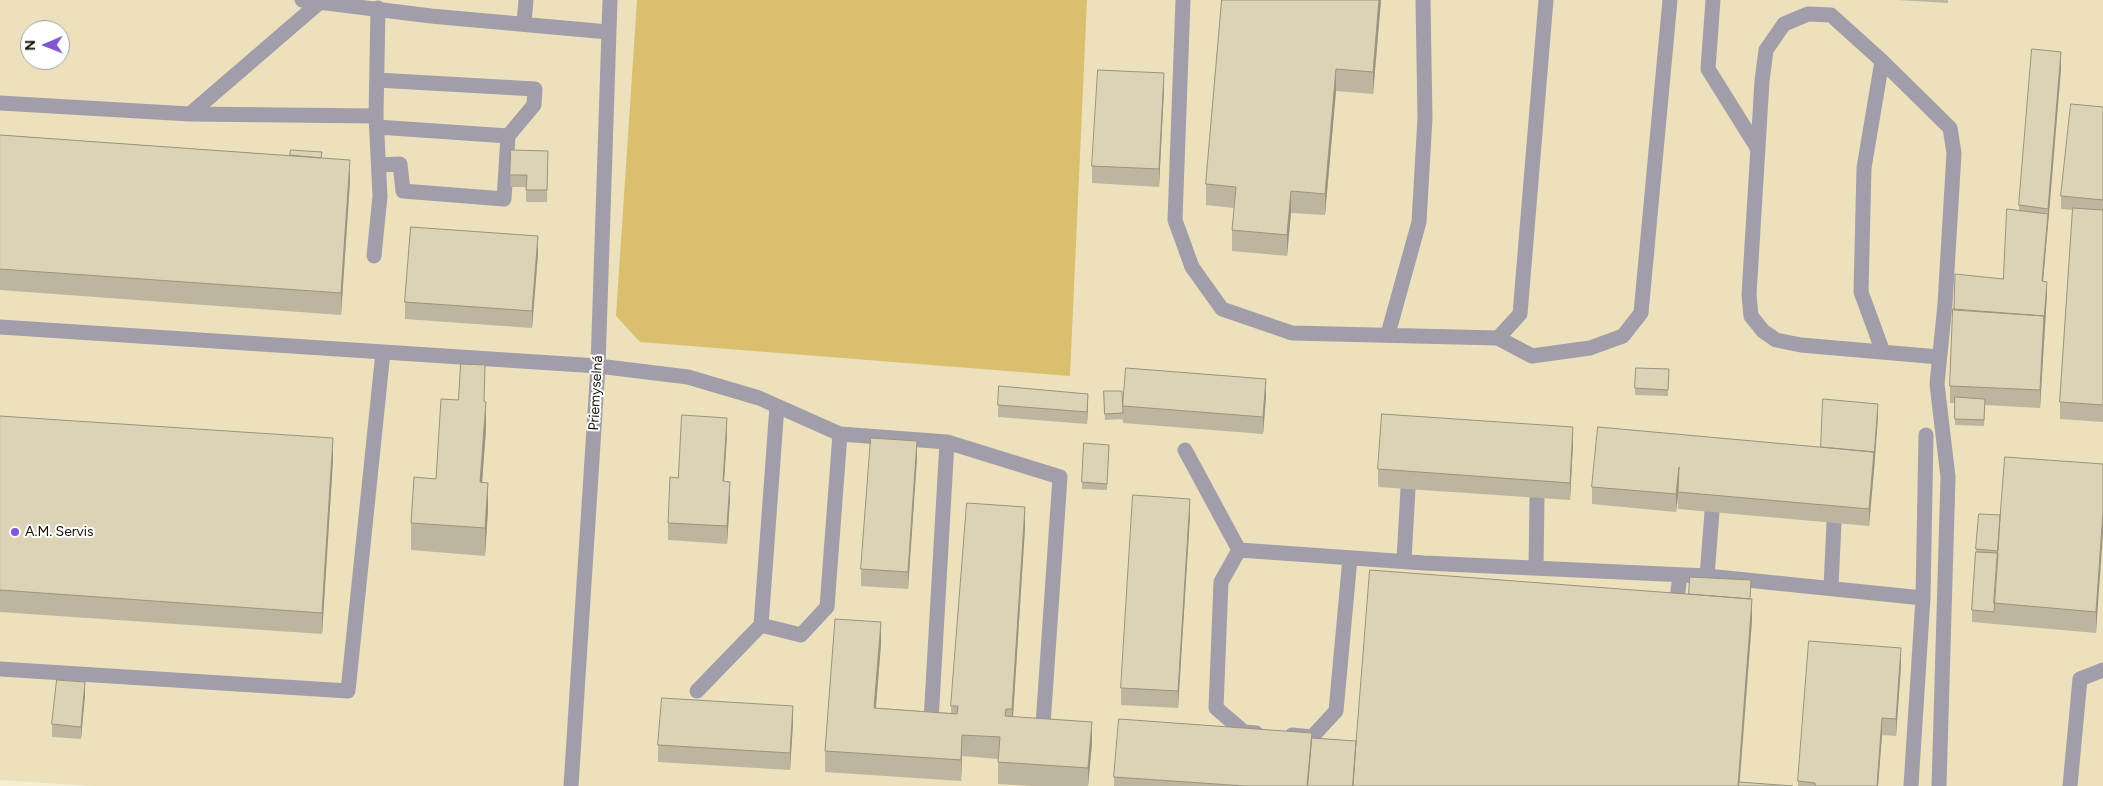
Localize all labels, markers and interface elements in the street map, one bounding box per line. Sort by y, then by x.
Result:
north arrow [20,20,70,70]
text: N [22,40,39,51]
street label: Priemyselná [586,355,606,431]
place label: A.M. Servis [25,524,94,540]
marker: A.M. Servis [9,526,21,538]

